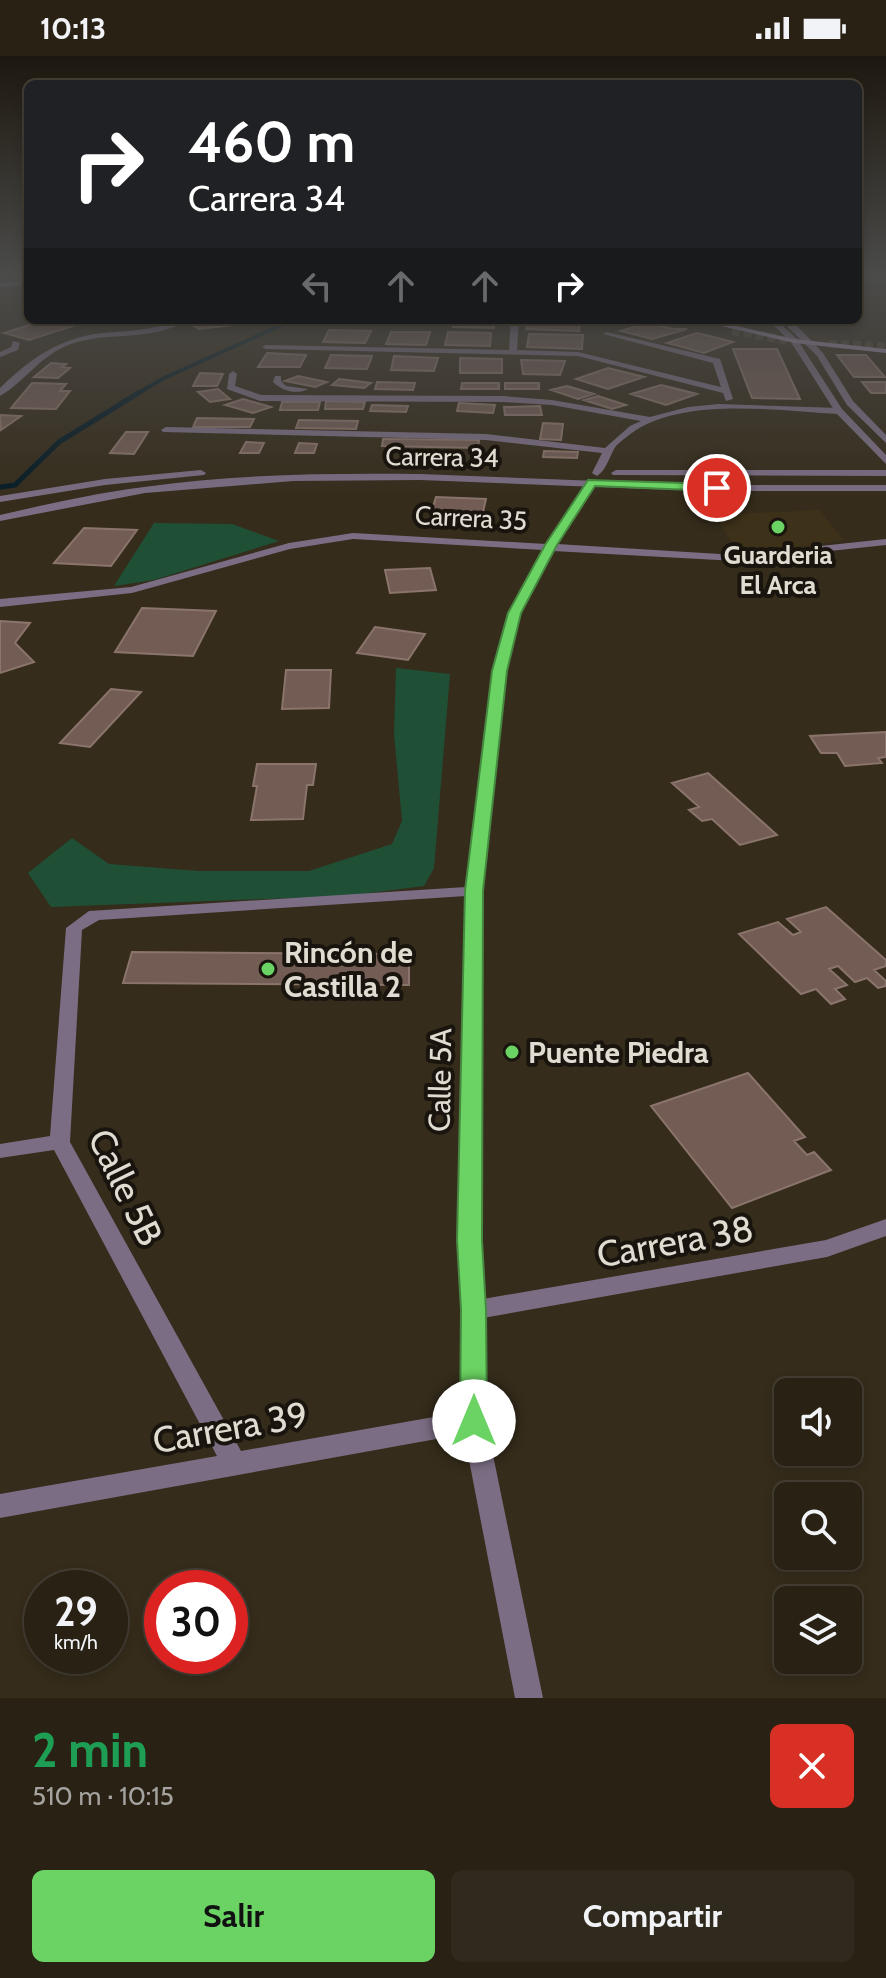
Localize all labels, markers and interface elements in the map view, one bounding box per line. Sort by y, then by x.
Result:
text: 10:13 [40,10,106,47]
text: 460 m [188,108,355,176]
icon: right [56,112,160,216]
text: Carrera 34 [188,176,345,220]
icon: left [295,264,339,308]
icon: ahead [379,264,423,308]
icon: ahead [463,264,507,308]
icon: right [547,264,591,308]
street label: Carrera 34 [385,440,499,474]
pin [683,454,751,522]
icon: arrive [695,466,739,510]
street label: Carrera 35 [414,499,528,537]
marker: Guarderia El Arca [769,518,787,536]
place label: Guarderia El Arca [724,539,832,601]
place label: Rincón de Castilla 2 [284,934,413,1005]
marker: Rincón de Castilla 2 [259,960,277,978]
street label: Calle 5A [421,1027,459,1132]
place label: Puente Piedra [528,1034,709,1071]
marker: Puente Piedra [503,1043,521,1061]
street label: Calle 5B [79,1122,173,1252]
street label: Carrera 38 [593,1206,757,1276]
map controls [774,1378,862,1674]
button: sound [774,1378,862,1466]
position arrow [432,1379,516,1463]
street label: Carrera 39 [149,1392,311,1462]
button: search [774,1482,862,1570]
speed limit sign: 30 [144,1570,248,1674]
button: layers [774,1586,862,1674]
text: 29 [54,1587,98,1636]
text: km/h [54,1630,98,1654]
text: 2 min [32,1721,148,1779]
button: close [770,1724,854,1808]
text: 510 m · 10:15 [32,1780,174,1812]
button: Salir [32,1870,435,1962]
button: Compartir [451,1870,854,1962]

